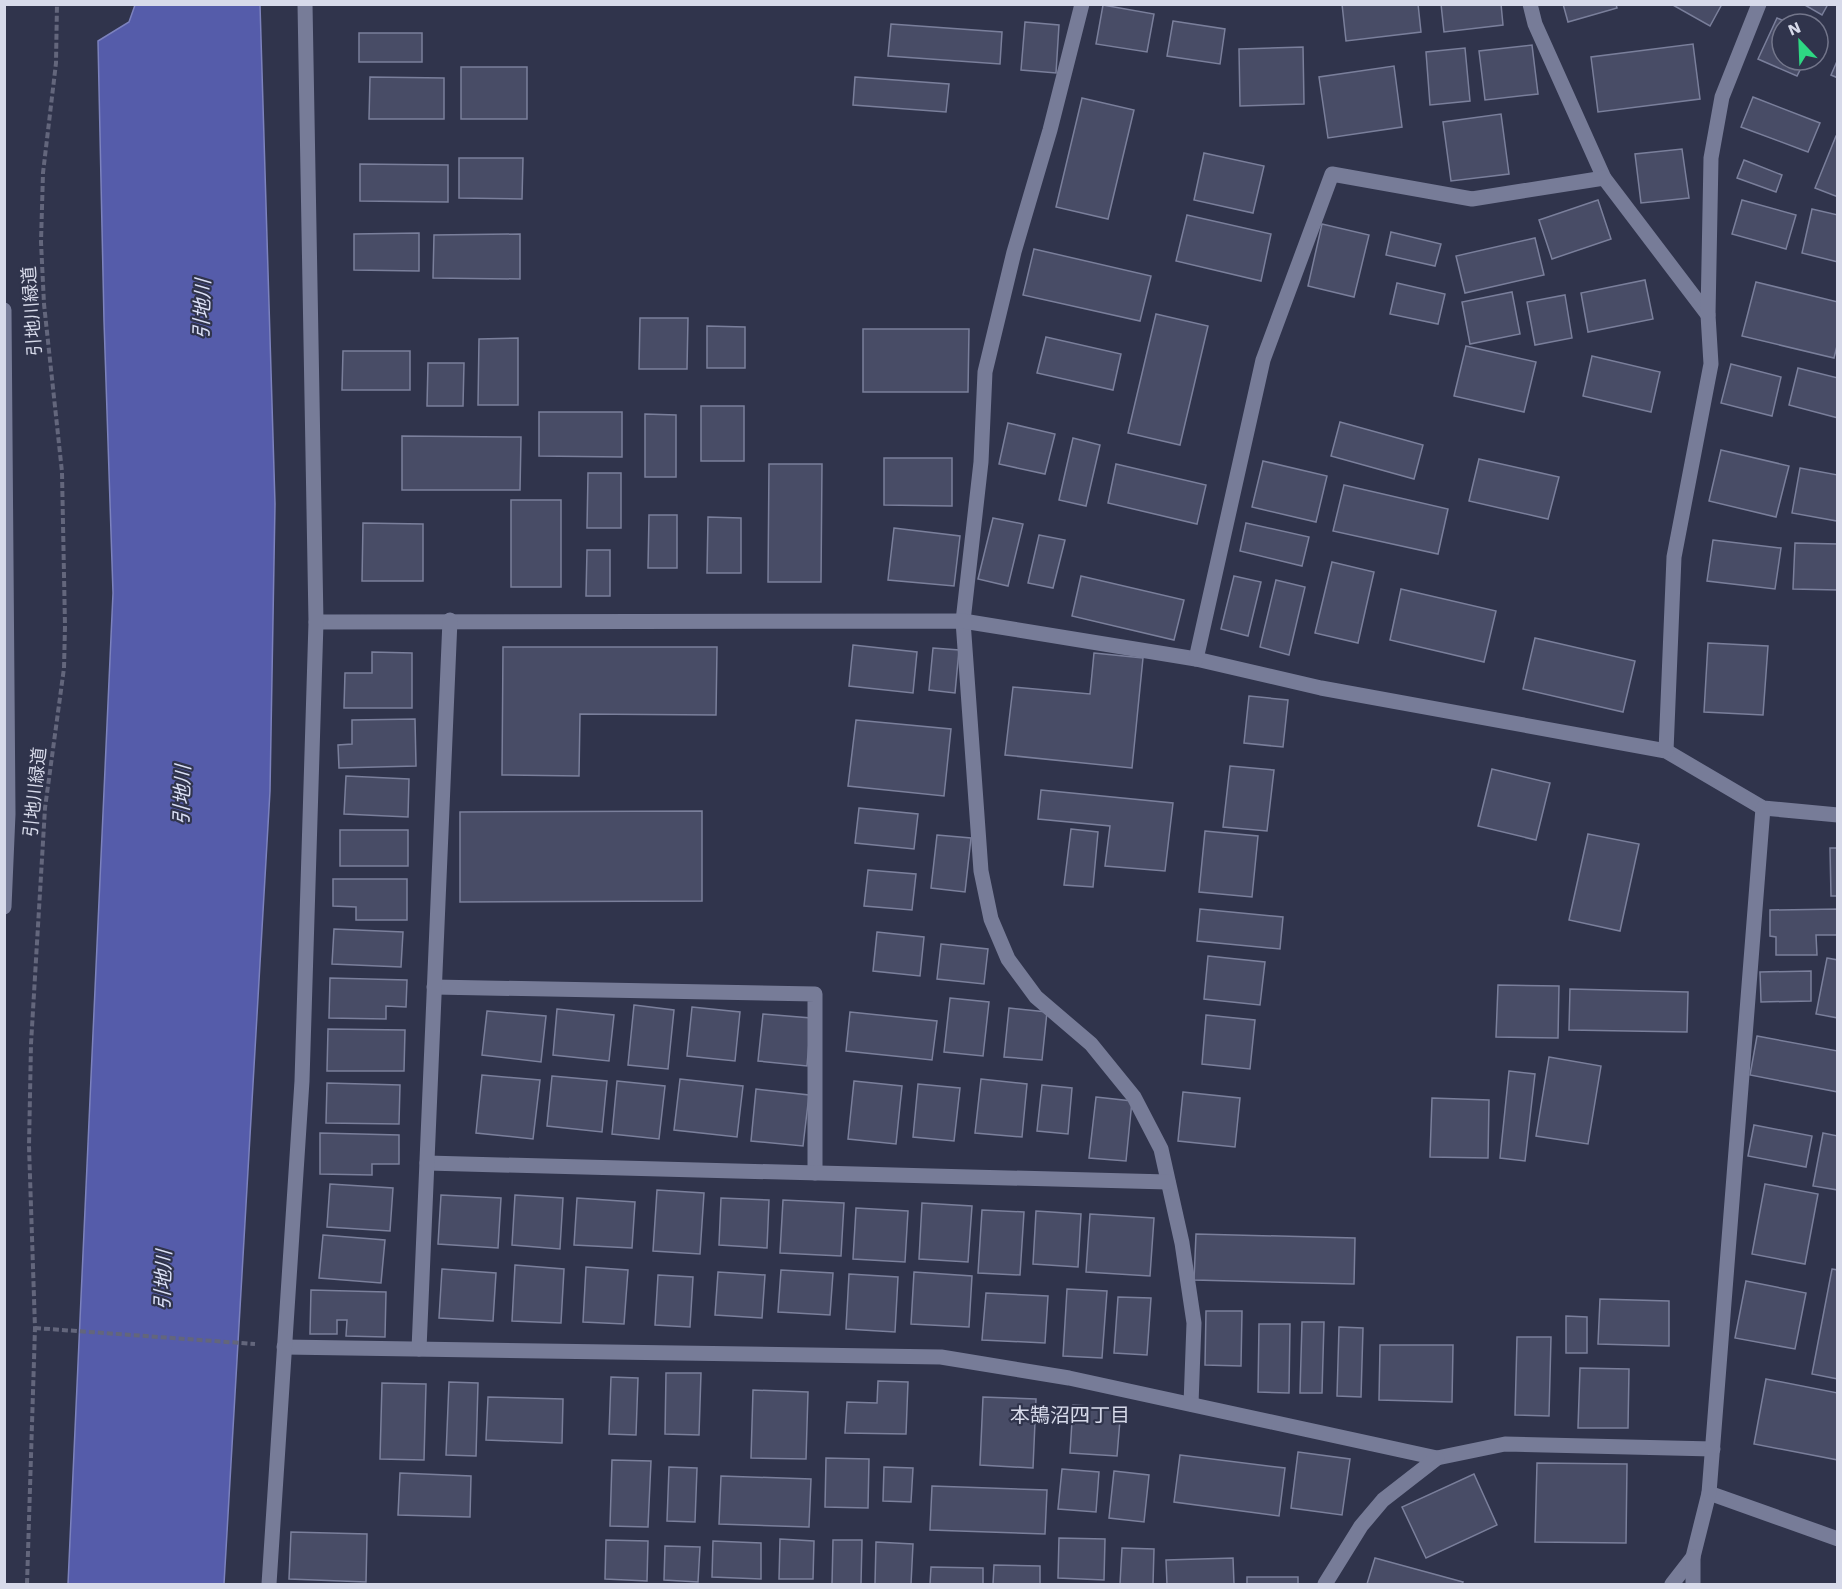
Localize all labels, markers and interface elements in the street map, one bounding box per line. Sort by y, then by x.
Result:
north arrow [1770,12,1830,72]
text: N [1785,18,1804,40]
street label: 引地川緑道 [18,265,45,357]
water label: 引地川 [189,277,215,339]
street label: 引地川緑道 [19,746,50,838]
water label: 引地川 [169,763,195,825]
water label: 引地川 [150,1248,176,1310]
district label: 本鵠沼四丁目 [1010,1403,1130,1427]

